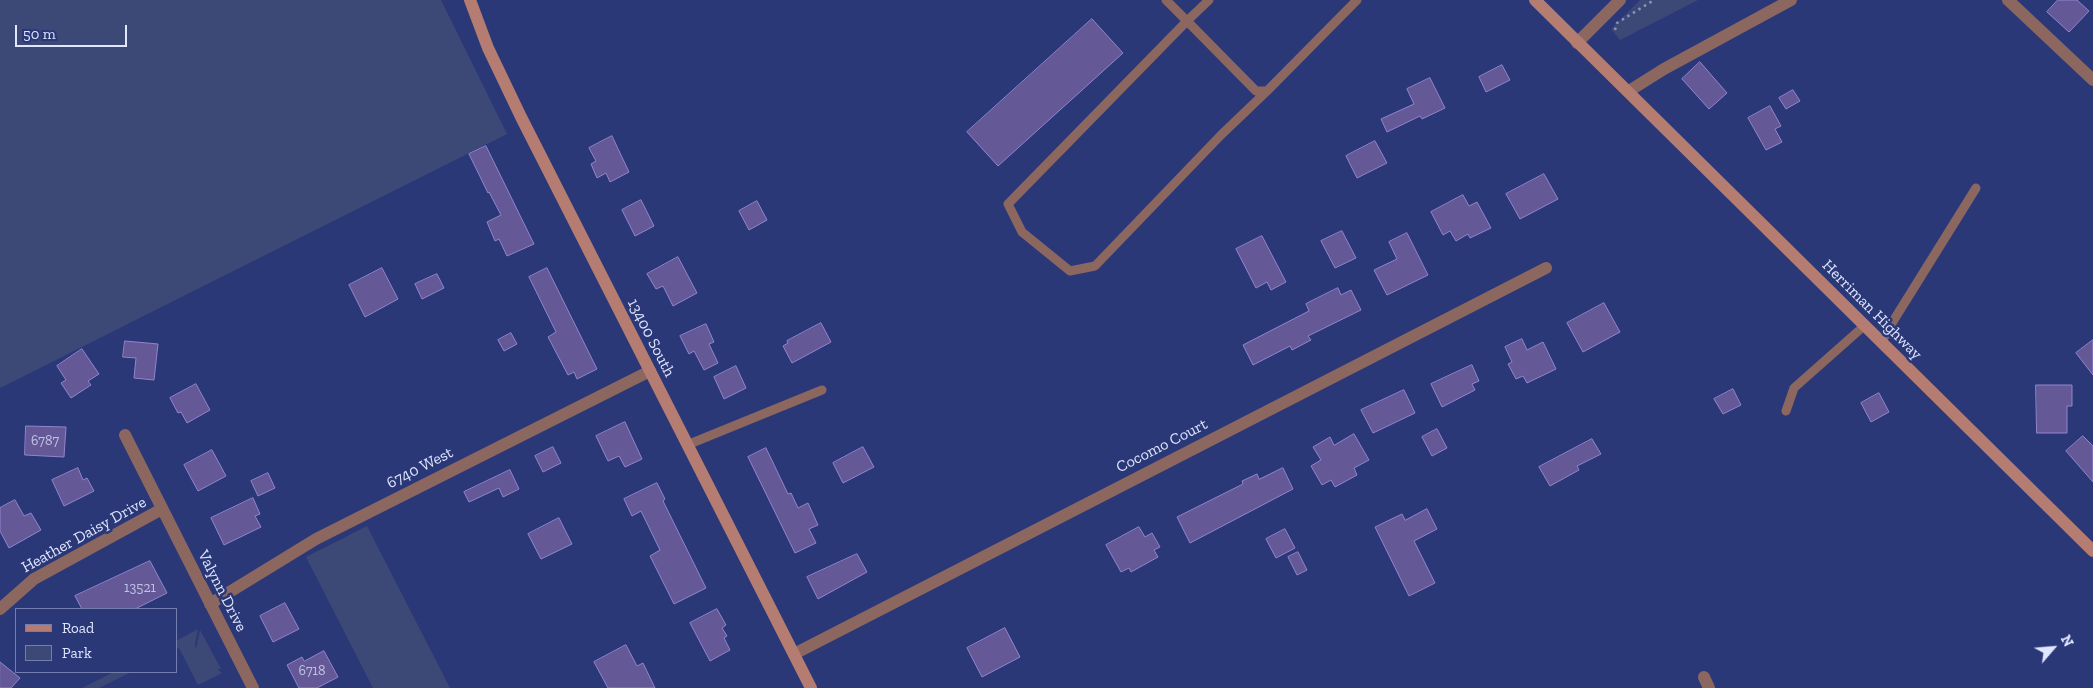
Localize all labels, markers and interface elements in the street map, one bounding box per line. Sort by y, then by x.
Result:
scale bar [18,15,130,47]
text: 50 m [23,25,56,43]
street label: Herriman Highway [1818,256,1926,364]
street label: 13400 South [623,296,679,380]
street label: Cocomo Court [1113,415,1211,477]
house number: 6787 [31,433,59,449]
street label: 6740 West [384,443,456,493]
street label: Heather Daisy Drive [18,493,150,577]
street label: Valynn Drive [193,547,251,635]
house number: 13521 [124,580,156,596]
legend [15,608,178,673]
text: Road [62,619,94,637]
north arrow [2028,623,2078,673]
text: N [2057,632,2077,650]
text: Park [62,644,92,662]
house number: 6718 [299,663,325,679]

